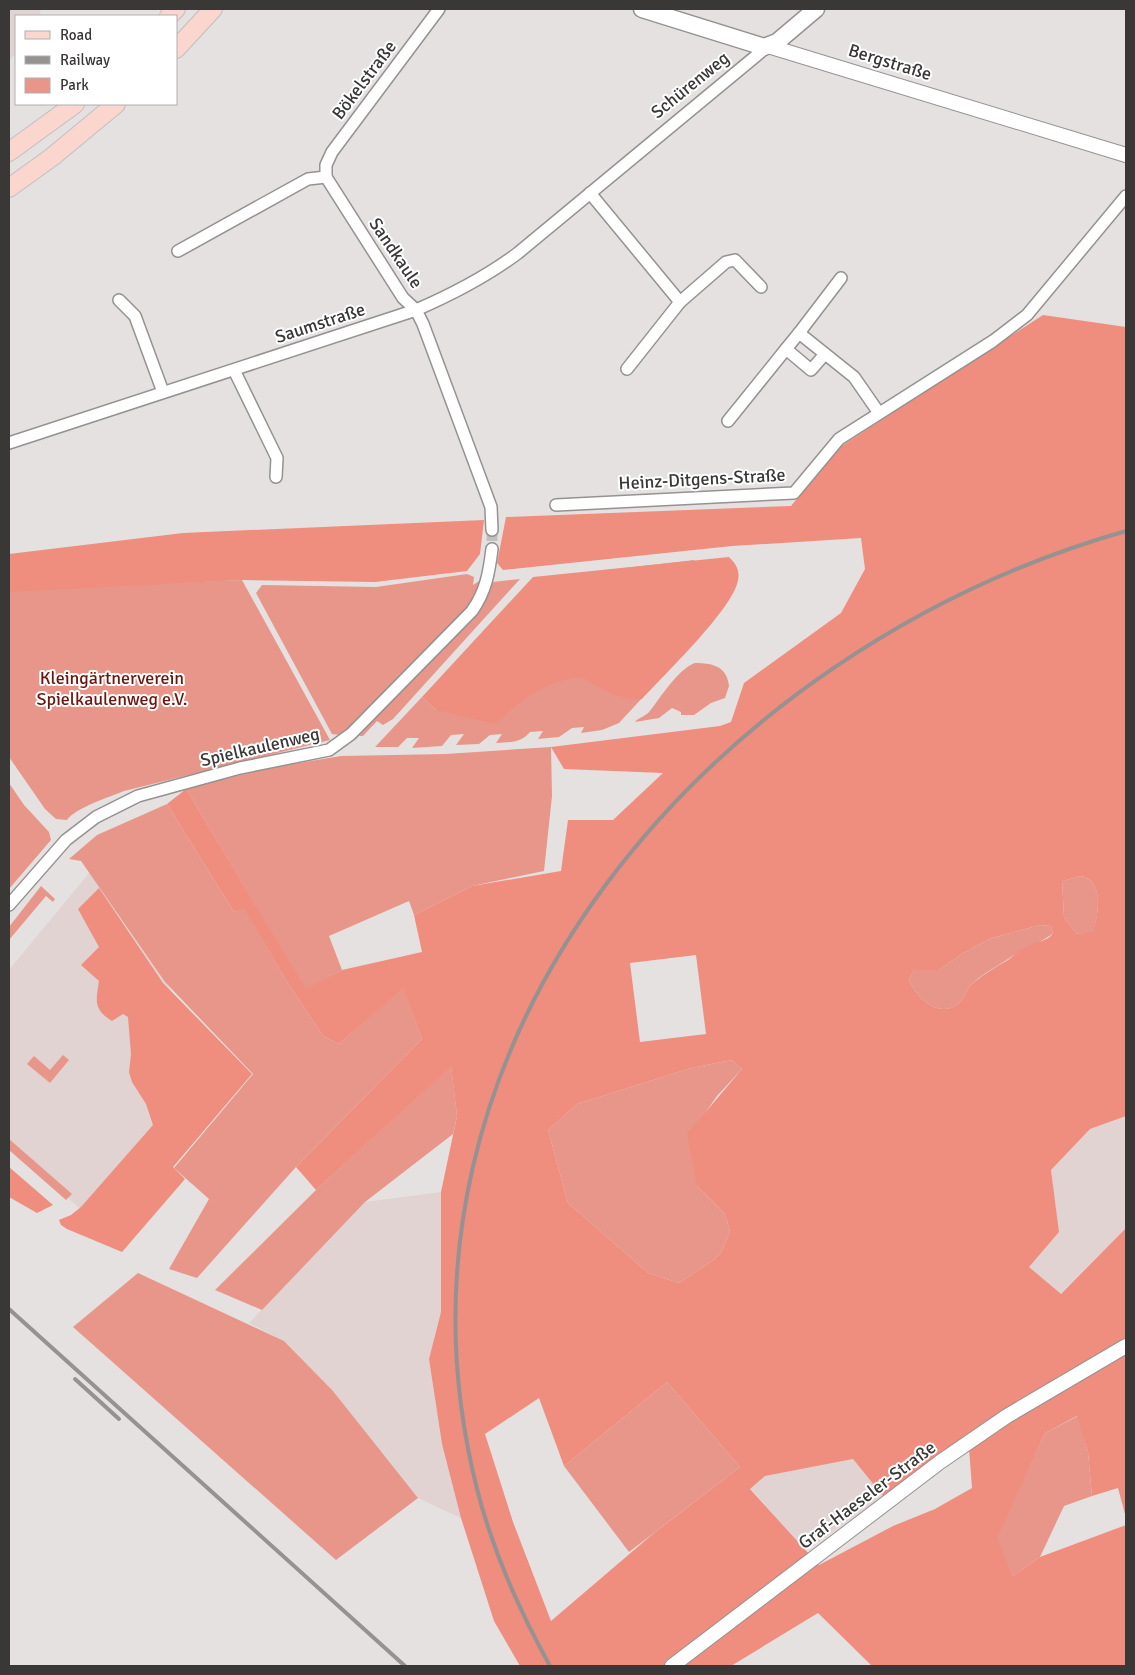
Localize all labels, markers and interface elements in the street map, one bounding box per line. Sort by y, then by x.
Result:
legend [15,15,178,105]
text: Road [60,26,92,44]
street label: Bökelstraße [327,36,401,124]
street label: Bergstraße [846,39,934,85]
street label: Schürenweg [646,47,734,123]
text: Railway [60,51,110,69]
text: Park [60,76,89,94]
street label: Sandkaule [364,213,428,293]
street label: Saumstraße [272,298,368,348]
street label: Heinz-Ditgens-Straße [618,464,786,494]
park label: Kleingärtnerverein Spielkaulenweg e.V. [36,667,188,710]
street label: Spielkaulenweg [198,723,322,771]
street label: Graf-Haeseler-Straße [794,1436,940,1554]

